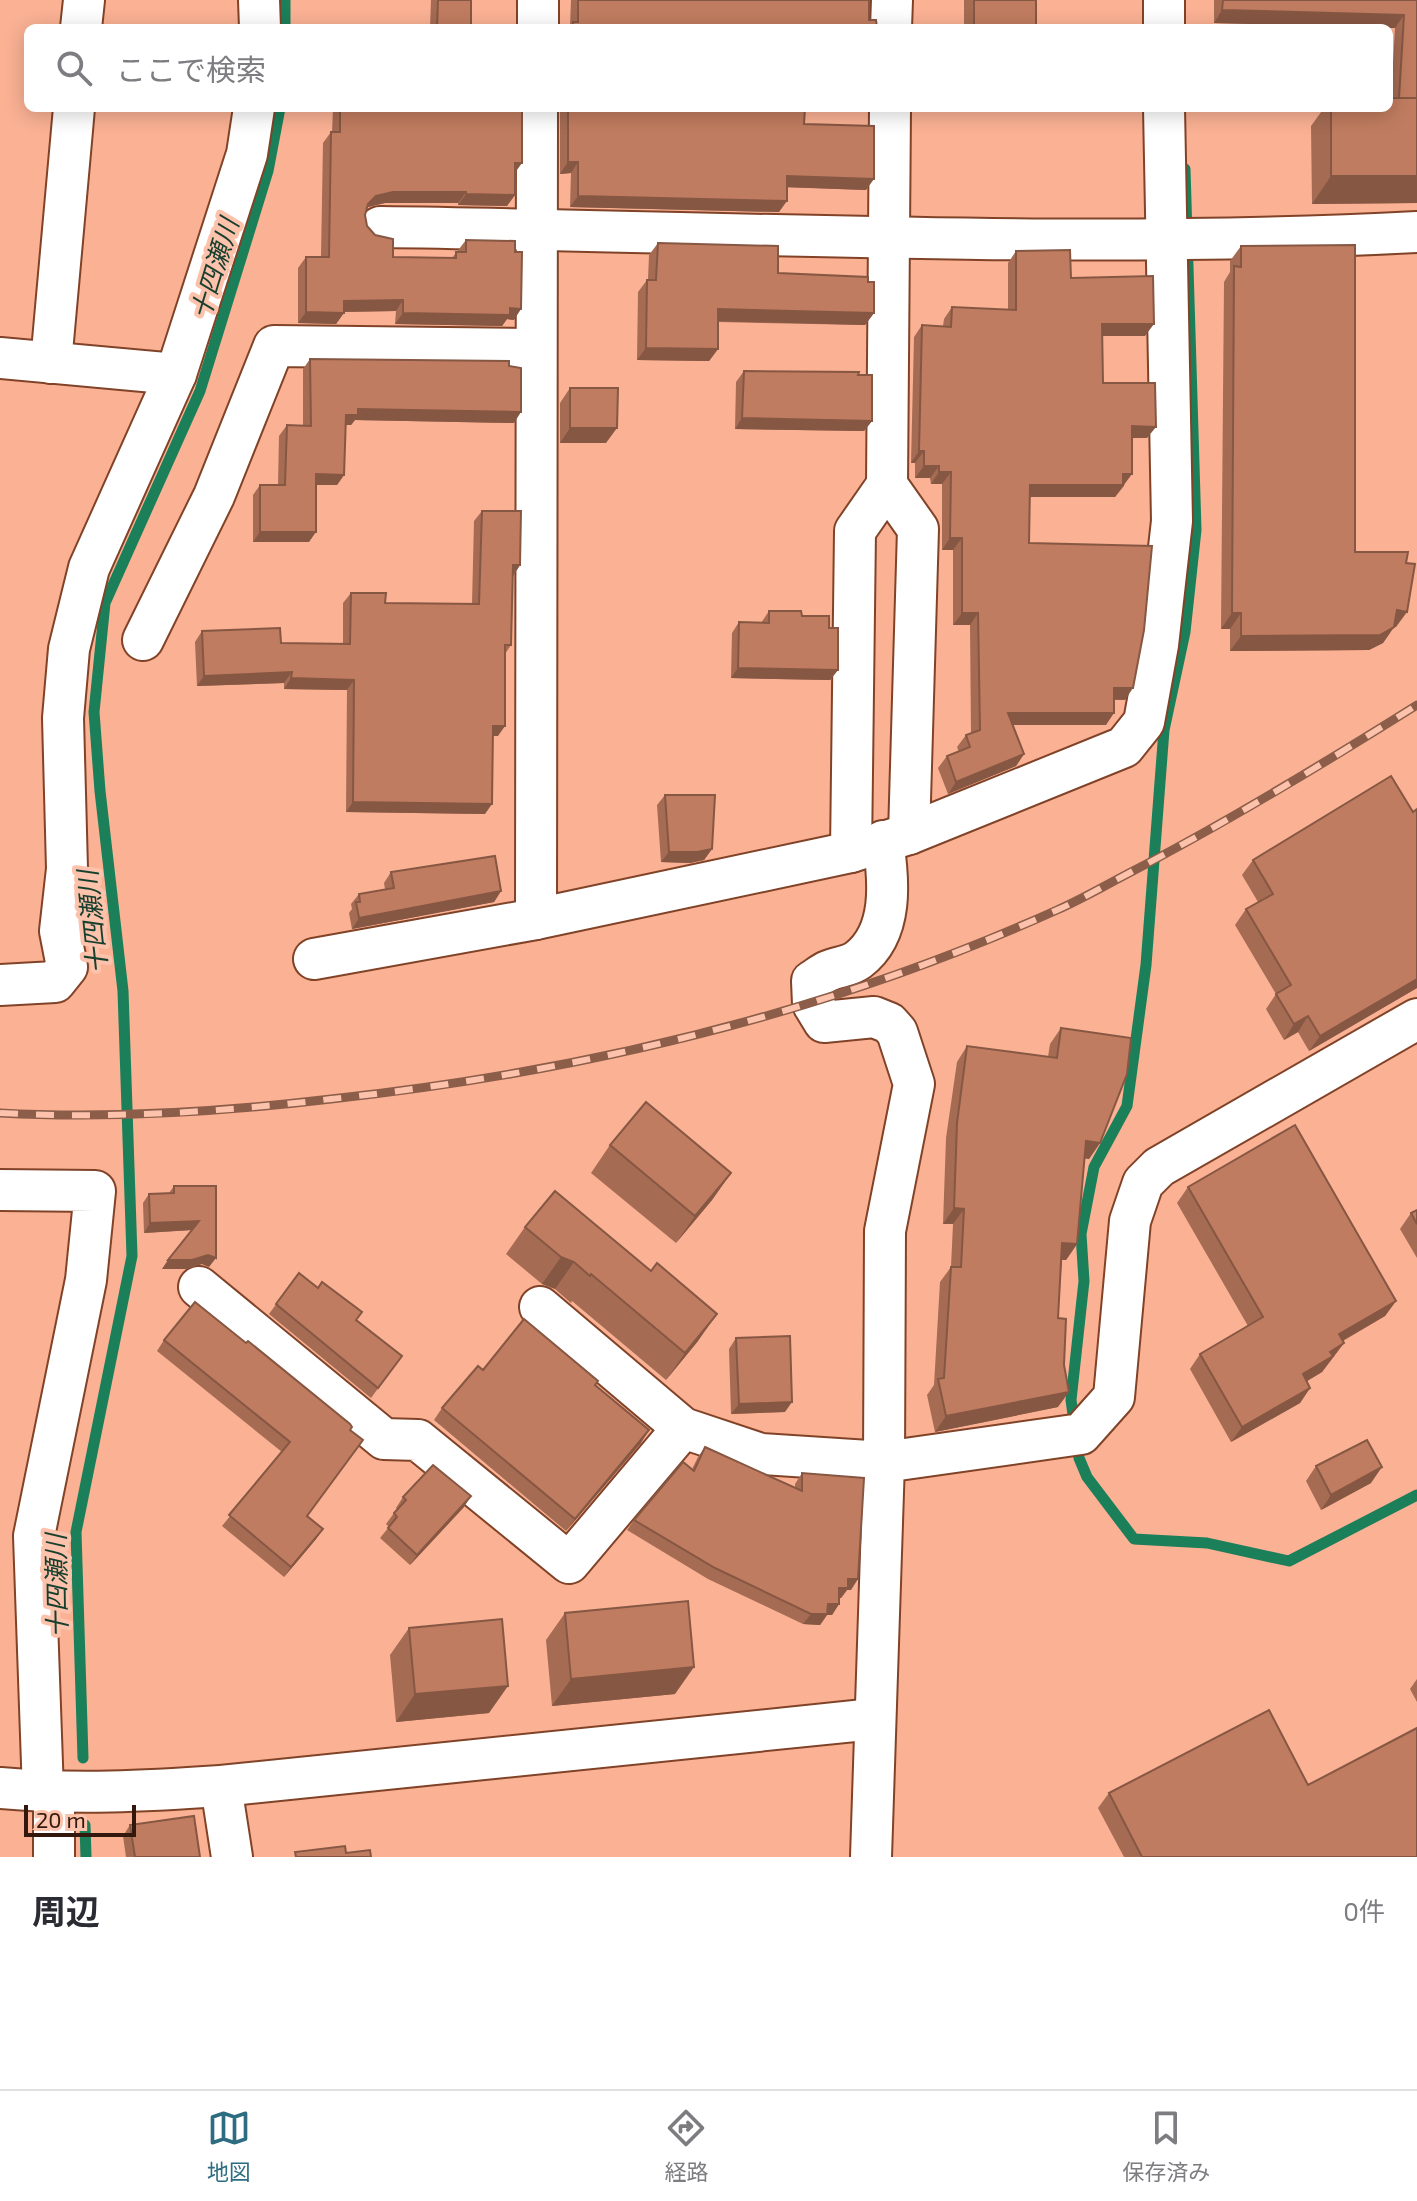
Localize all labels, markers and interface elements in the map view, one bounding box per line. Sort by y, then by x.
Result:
search box [24,24,1393,112]
icon: search [52,46,96,90]
text: ここで検索 [116,51,266,87]
water label: 十四瀬川 [184,211,244,323]
water label: 十四瀬川 [70,866,112,975]
water label: 十四瀬川 [39,1531,72,1638]
scale bar [24,1801,136,1837]
text: 20 m [36,1806,86,1832]
text: 周辺 [32,1890,100,1931]
text: 0件 [1343,1895,1385,1926]
tab: 地図 [207,2106,251,2186]
tab: 経路 [664,2106,708,2186]
tab: 保存済み [1122,2106,1210,2186]

